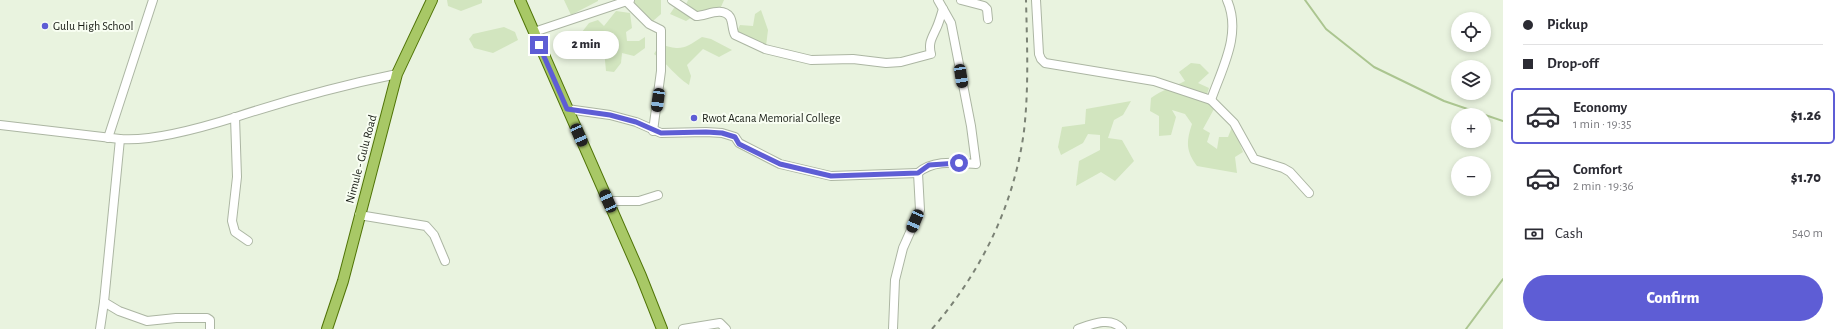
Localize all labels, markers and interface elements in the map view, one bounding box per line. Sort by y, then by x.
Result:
map controls [1451,12,1491,196]
button: locate [1451,12,1491,52]
text: Pickup [1547,17,1588,32]
place label: Gulu High School [53,20,133,32]
marker: Gulu High School [40,21,50,31]
callout: 2 min [553,31,619,59]
route end [530,36,548,54]
text: 2 min [571,38,601,51]
text: Drop-off [1547,56,1599,71]
button: layers [1451,60,1491,100]
car [953,63,969,89]
car [650,87,666,113]
icon: car [1525,98,1561,134]
text: Economy [1573,100,1627,115]
button: + [1451,108,1491,148]
text: $1.26 [1791,108,1821,123]
place label: Rwot Acana Memorial College [702,112,840,124]
marker: Rwot Acana Memorial College [689,113,699,123]
street label: Nimule - Gulu Road [343,114,379,204]
text: 1 min · 19:35 [1573,118,1632,131]
car [569,122,589,148]
route start [950,154,968,172]
button: − [1451,156,1491,196]
icon: car [1525,160,1561,196]
text: Comfort [1573,162,1622,177]
text: $1.70 [1791,170,1821,185]
text: 2 min · 19:36 [1573,180,1634,193]
car [598,188,618,214]
car [905,208,925,234]
icon: cash [1523,223,1545,245]
text: Cash [1555,226,1583,241]
text: 540 m [1792,227,1823,240]
button: Confirm [1523,275,1823,321]

